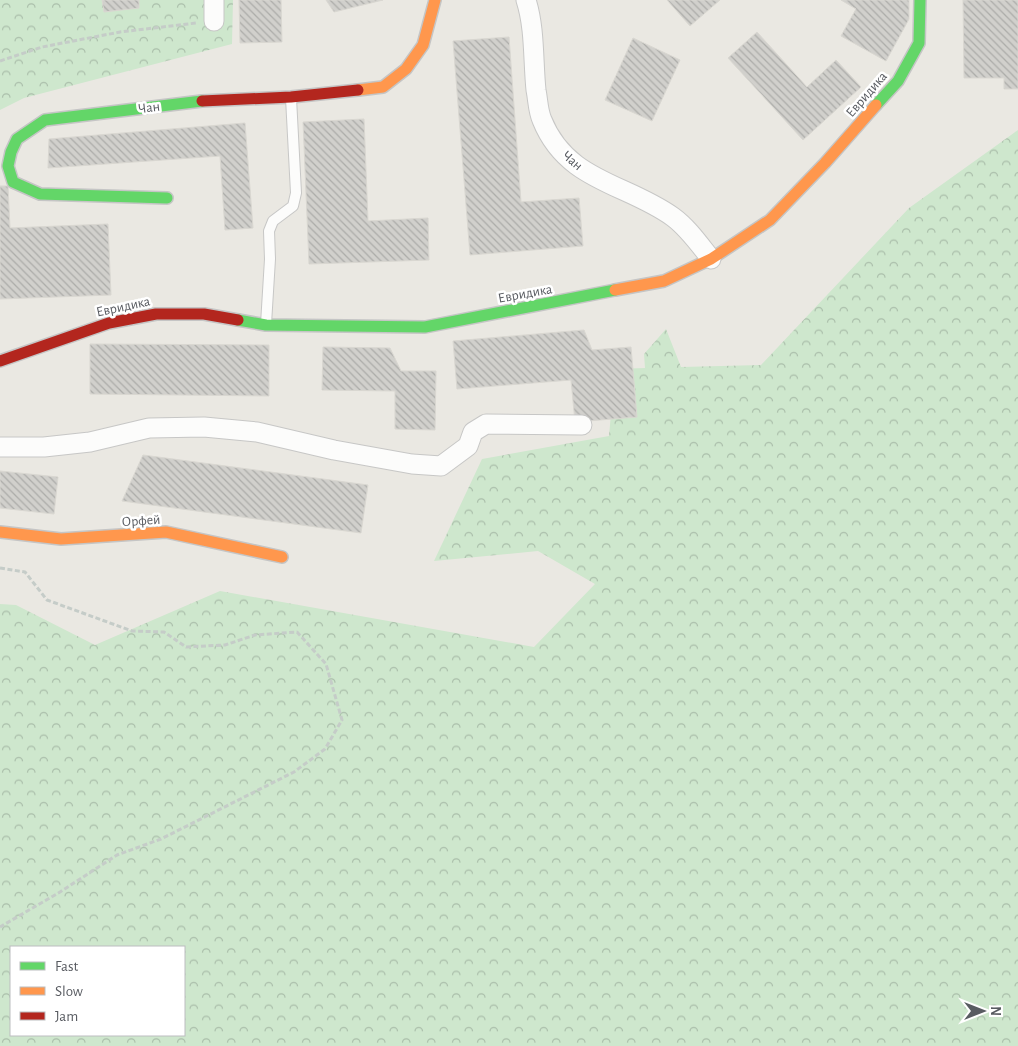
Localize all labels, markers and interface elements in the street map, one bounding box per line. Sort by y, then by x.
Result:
street label: Евридика [843,69,890,120]
street label: Чан [137,100,161,116]
street label: Чан [560,148,585,173]
street label: Евридика [497,282,554,306]
street label: Евридика [95,294,152,320]
street label: Орфей [121,513,161,529]
legend [10,946,185,1036]
text: Fast [55,959,79,974]
text: Slow [55,984,83,999]
north arrow [958,986,1008,1036]
text: N [988,1006,1002,1016]
text: Jam [55,1009,78,1024]

